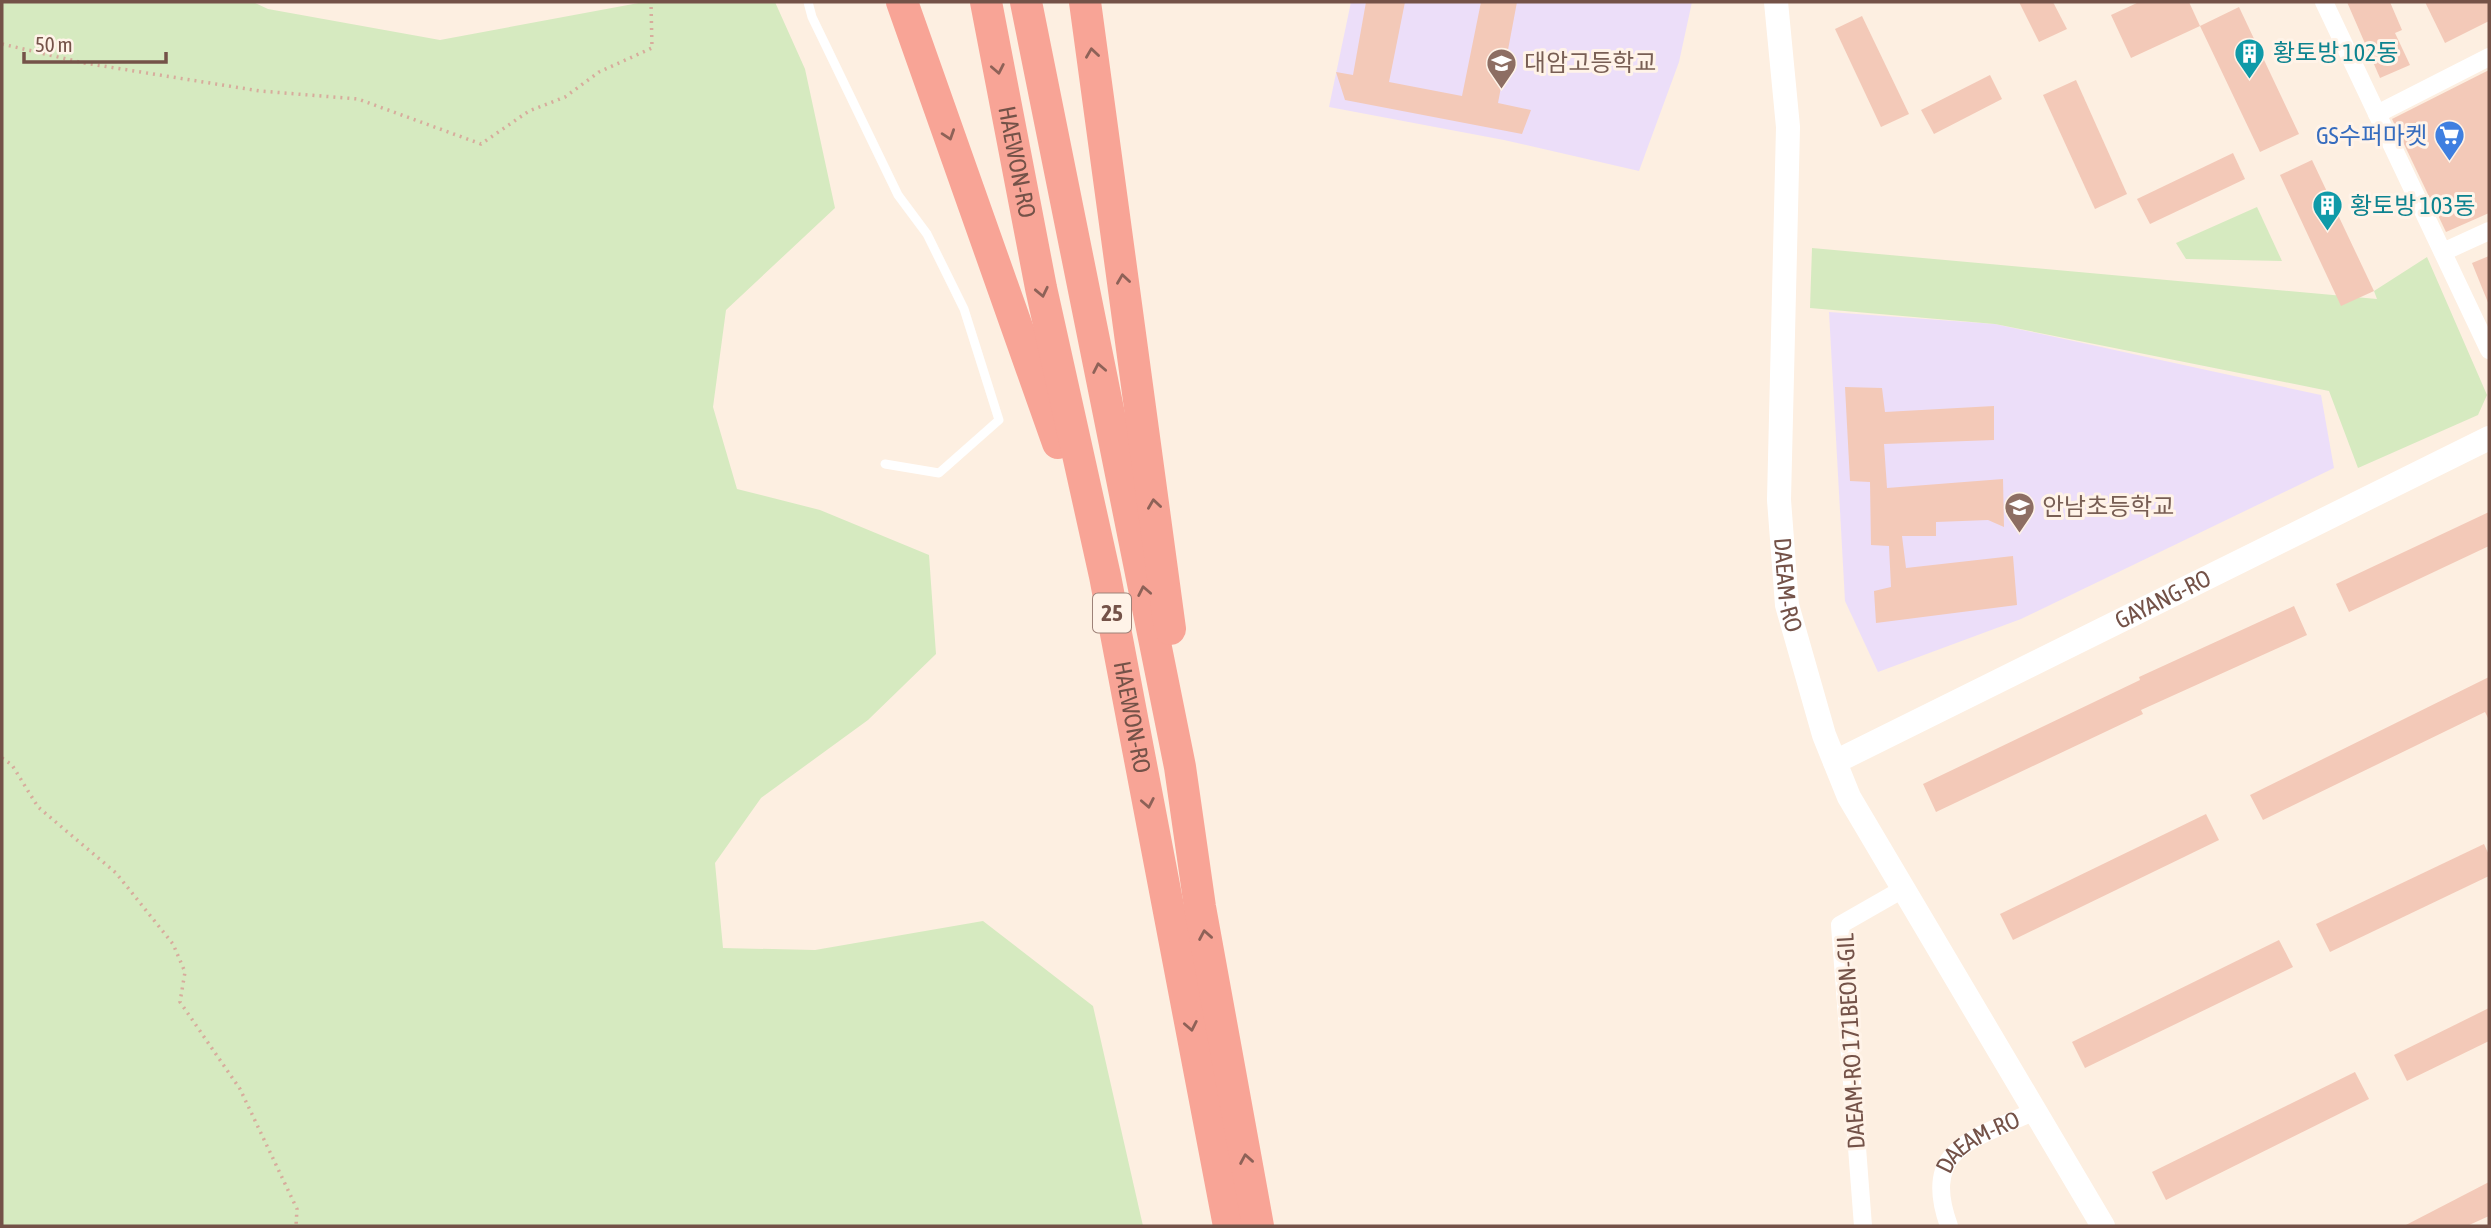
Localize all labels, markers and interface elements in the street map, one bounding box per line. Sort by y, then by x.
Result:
scale bar [24,21,166,65]
text: 50 m [35,32,73,56]
building icon: 황토방 102동 [2233,36,2267,80]
place label: 황토방 102동 [2273,39,2398,66]
school or university icon: 대암고등학교 [1484,46,1518,90]
one-way arrow [1085,47,1100,59]
place label: 대암고등학교 [1524,49,1656,76]
one-way arrow [990,63,1005,75]
street label: HAEWON-RO [993,104,1041,220]
supermarket icon: GS수퍼마켓 [2433,119,2467,163]
place label: GS수퍼마켓 [2316,122,2427,149]
one-way arrow [941,129,955,141]
building icon: 황토방 103동 [2310,189,2344,233]
place label: 황토방 103동 [2350,192,2475,219]
one-way arrow [1116,273,1131,284]
one-way arrow [1034,286,1048,298]
one-way arrow [1093,362,1108,374]
school or university icon: 안남초등학교 [2002,490,2036,534]
place label: 안남초등학교 [2042,493,2174,520]
one-way arrow [1147,498,1162,510]
street label: DAEAM-RO [1769,537,1808,635]
street label: GAYANG-RO [2110,564,2215,634]
one-way arrow [1138,585,1153,597]
road number: 25 [1093,594,1131,632]
street label: HAEWON-RO [1109,659,1156,775]
one-way arrow [1140,797,1155,809]
one-way arrow [1198,929,1213,941]
street label: DAEAM-RO 171BEON-GIL [1831,932,1870,1150]
one-way arrow [1183,1020,1198,1032]
street label: DAEAM-RO [1930,1105,2024,1177]
one-way arrow [1239,1153,1254,1165]

